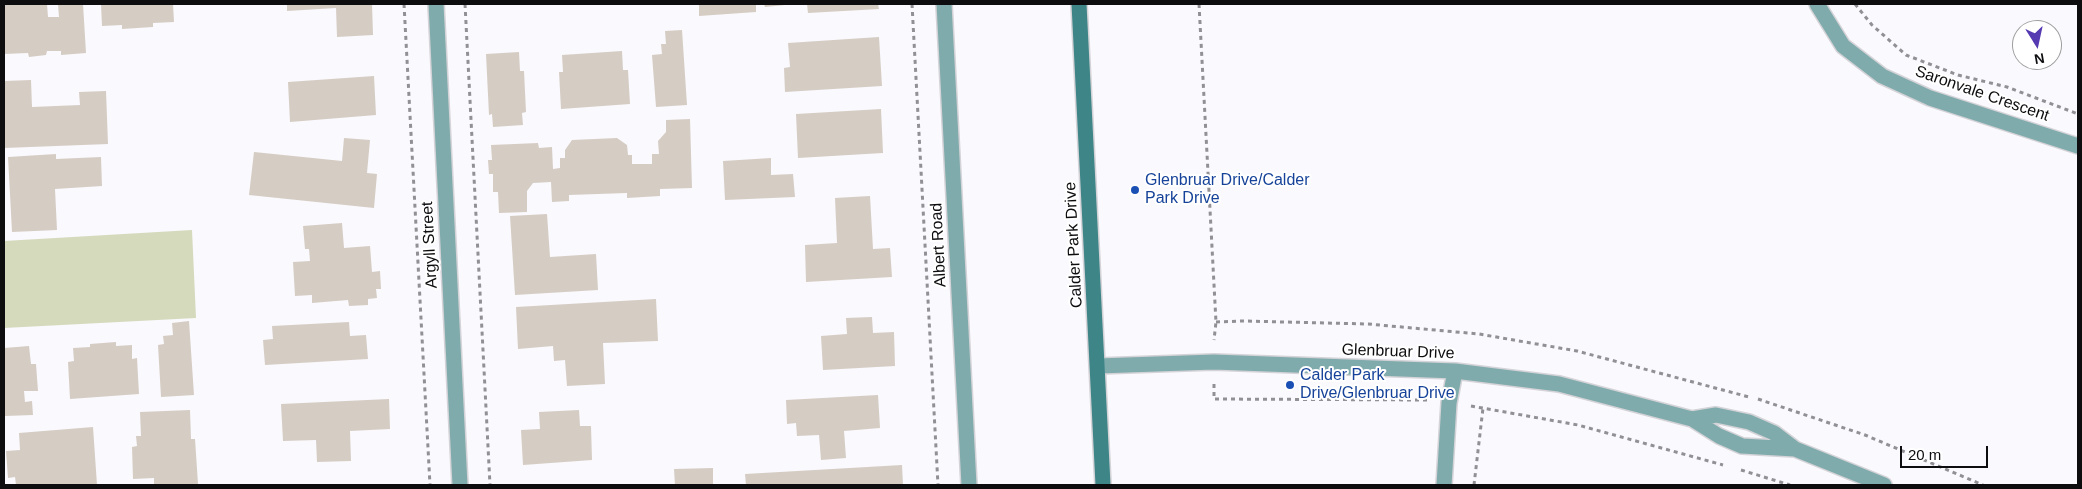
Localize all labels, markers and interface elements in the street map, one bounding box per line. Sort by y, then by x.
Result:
north arrow [2012,20,2062,70]
text: N [2033,50,2046,68]
street label: Saronvale Crescent [1912,62,2052,126]
place label: Glenbruar Drive/Calder Park Drive [1145,171,1310,209]
street label: Calder Park Drive [1061,181,1087,309]
marker: Glenbruar Drive/Calder Park Drive [1129,184,1141,196]
street label: Argyll Street [418,201,442,289]
street label: Albert Road [927,202,951,288]
street label: Glenbruar Drive [1341,340,1455,364]
place label: Calder Park Drive/Glenbruar Drive [1300,366,1455,404]
marker: Calder Park Drive/Glenbruar Drive [1284,379,1296,391]
scale bar [1902,436,1990,468]
text: 20 m [1908,446,1941,463]

